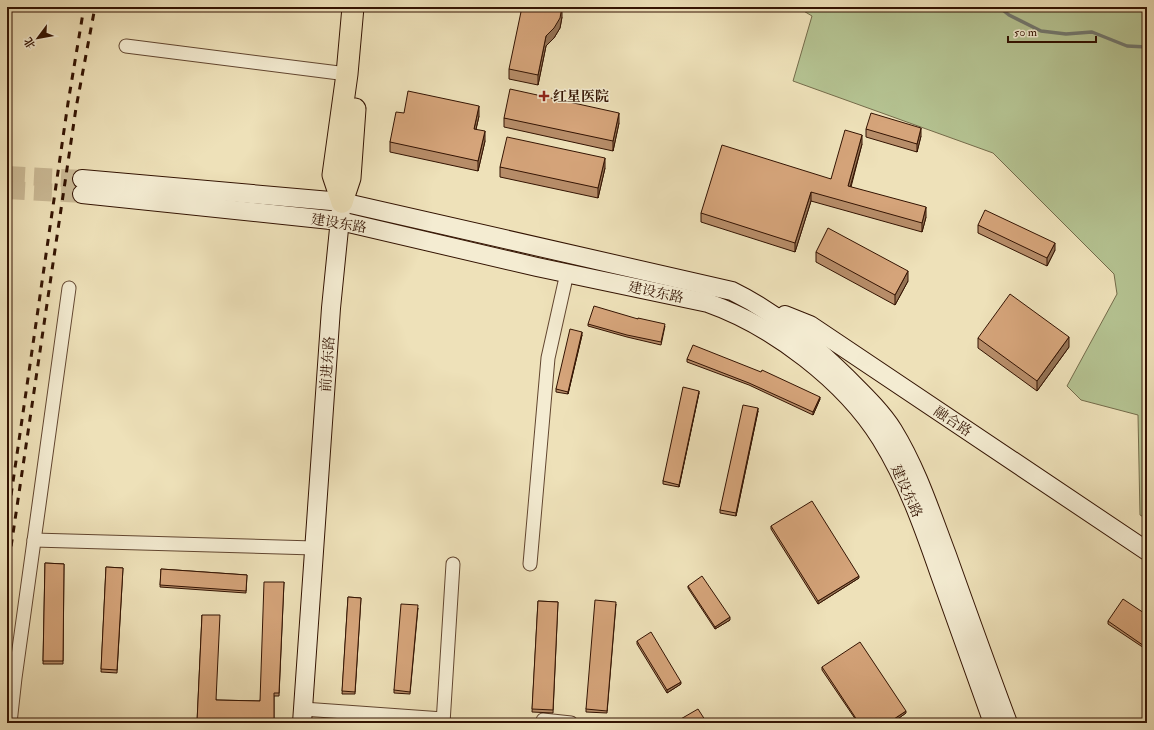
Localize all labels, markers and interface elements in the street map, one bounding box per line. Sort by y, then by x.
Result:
north arrow [18,18,58,58]
scale bar [1008,18,1096,44]
text: 50 m [1014,25,1038,40]
text: 北 [22,35,38,51]
place label: 红星医院 [553,88,609,105]
marker: 红星医院 [538,90,550,102]
street label: 建设东路 [310,211,368,236]
street label: 建设东路 [627,278,685,307]
street label: 前进东路 [317,336,338,393]
street label: 融合路 [931,403,975,440]
street label: 建设东路 [887,462,926,520]

